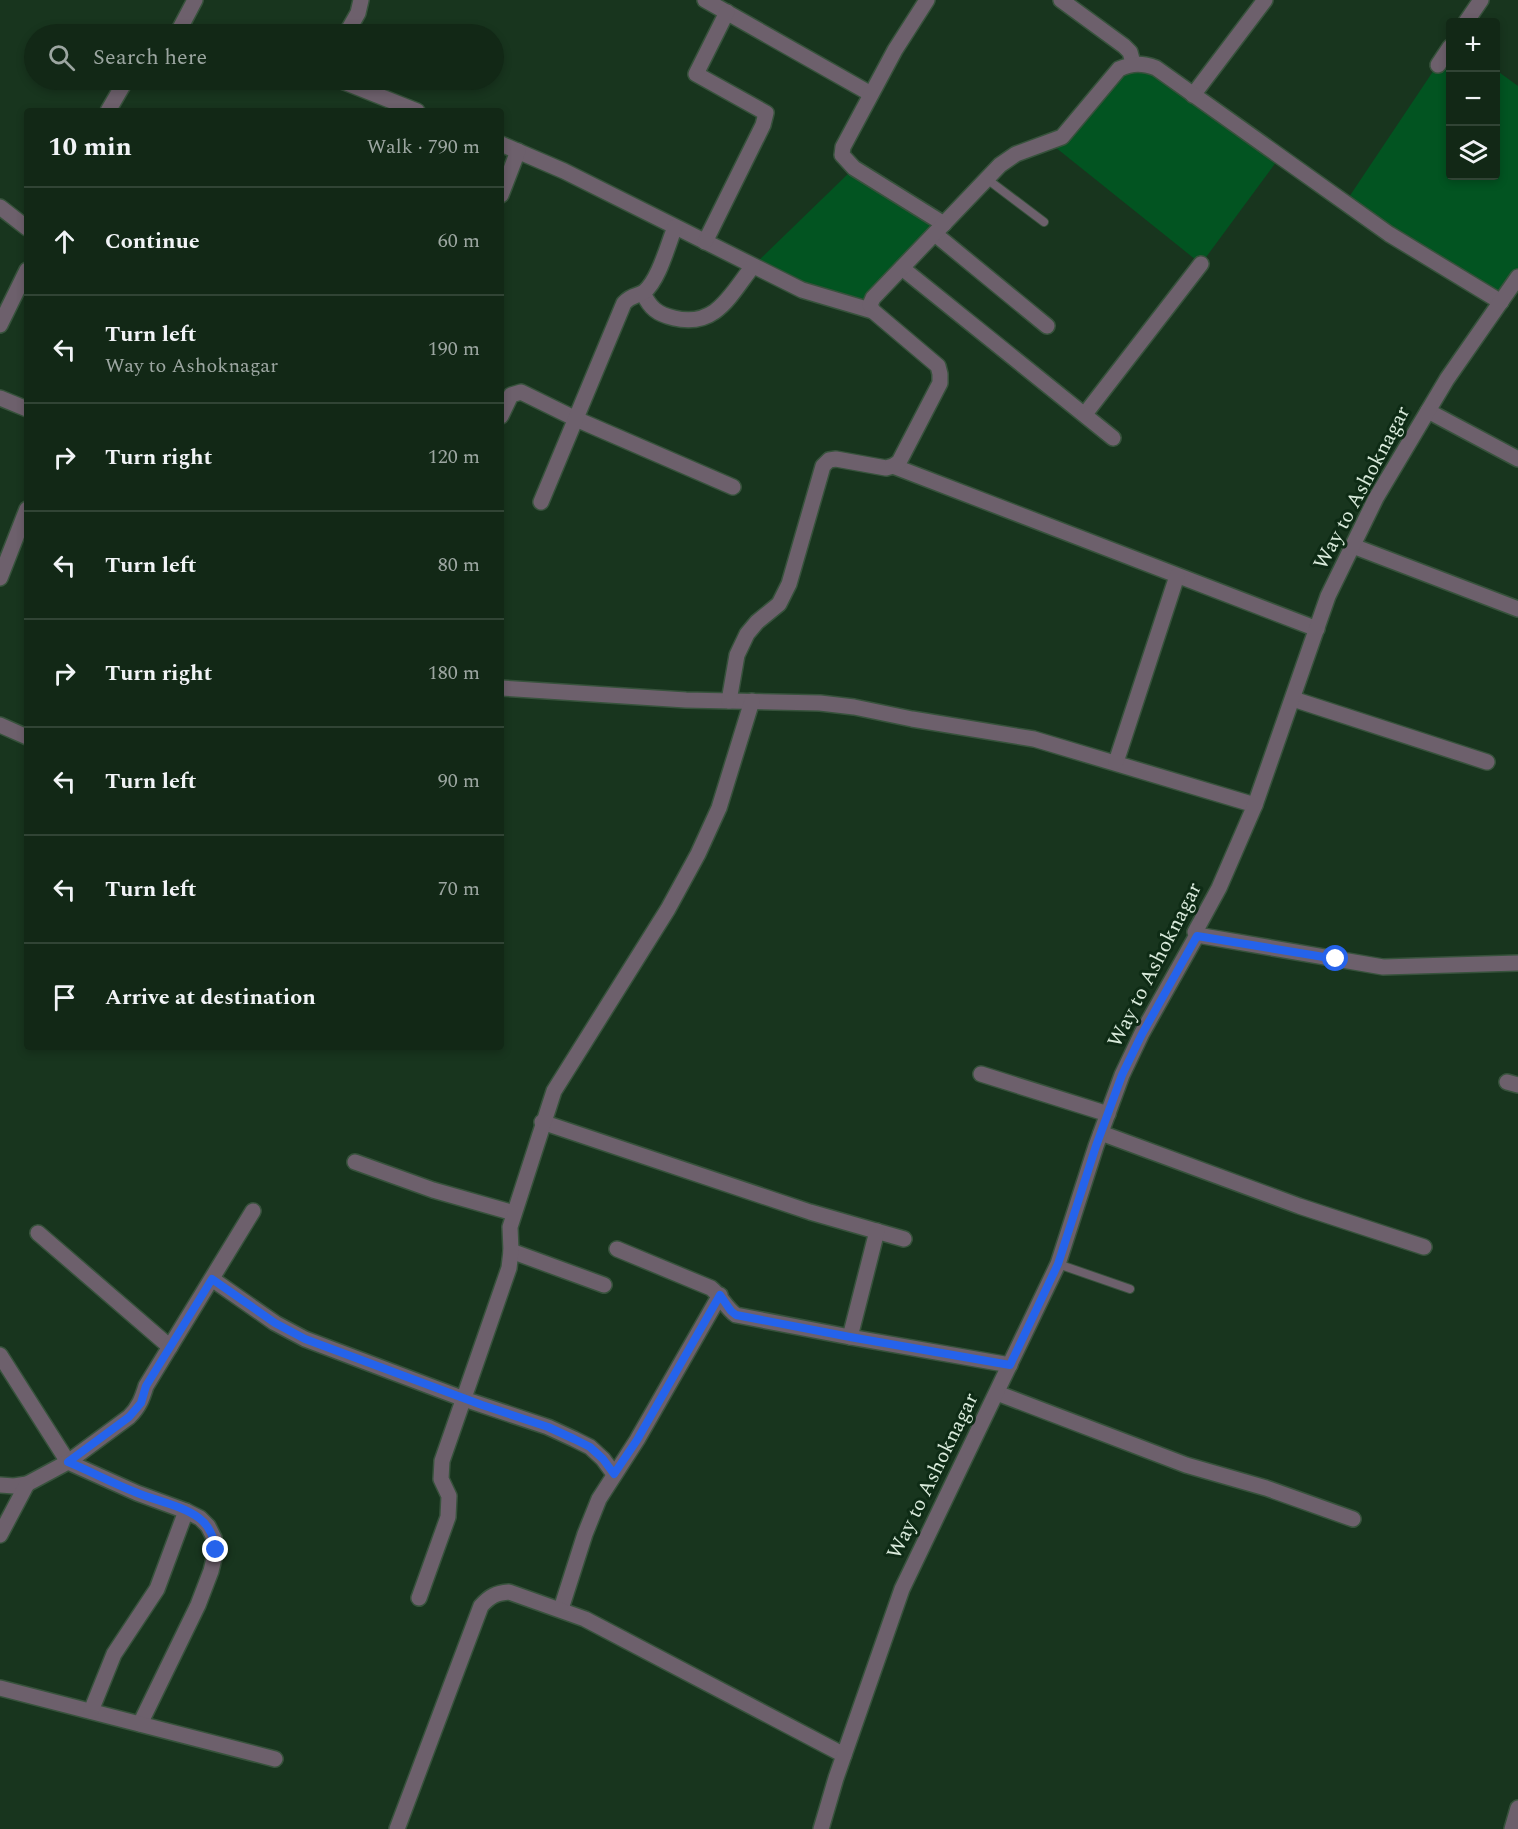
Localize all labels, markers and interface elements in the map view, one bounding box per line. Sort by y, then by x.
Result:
map controls [1446,18,1500,180]
button: + [1446,18,1500,72]
search box [24,24,504,90]
icon: search [45,41,78,74]
text: Search here [93,41,207,74]
button: − [1446,72,1500,126]
button: layers [1446,126,1500,180]
text: 10 min [48,127,132,167]
text: Walk · 790 m [367,132,480,162]
icon: ahead [48,225,81,258]
text: Continue [105,225,200,258]
text: 60 m [438,226,480,256]
text: Turn left [105,318,197,351]
icon: left [48,333,81,366]
text: 190 m [428,334,480,364]
text: Way to Ashoknagar [105,351,278,381]
street label: Way to Ashoknagar [1305,400,1419,576]
icon: right [48,441,81,474]
text: Turn right [105,441,212,474]
text: 120 m [428,442,480,472]
icon: left [48,549,81,582]
text: Turn left [105,549,197,582]
text: 80 m [438,550,480,580]
icon: right [48,657,81,690]
text: Turn right [105,657,212,690]
text: 180 m [428,658,480,688]
icon: left [48,765,81,798]
text: Turn left [105,765,197,798]
text: 90 m [438,766,480,796]
icon: left [48,873,81,906]
text: Turn left [105,873,197,906]
text: 70 m [438,874,480,904]
street label: Way to Ashoknagar [1099,877,1211,1053]
route start [1322,945,1348,971]
icon: arrive [48,981,81,1014]
text: Arrive at destination [105,981,316,1014]
street label: Way to Ashoknagar [879,1387,987,1565]
route end [202,1536,228,1562]

